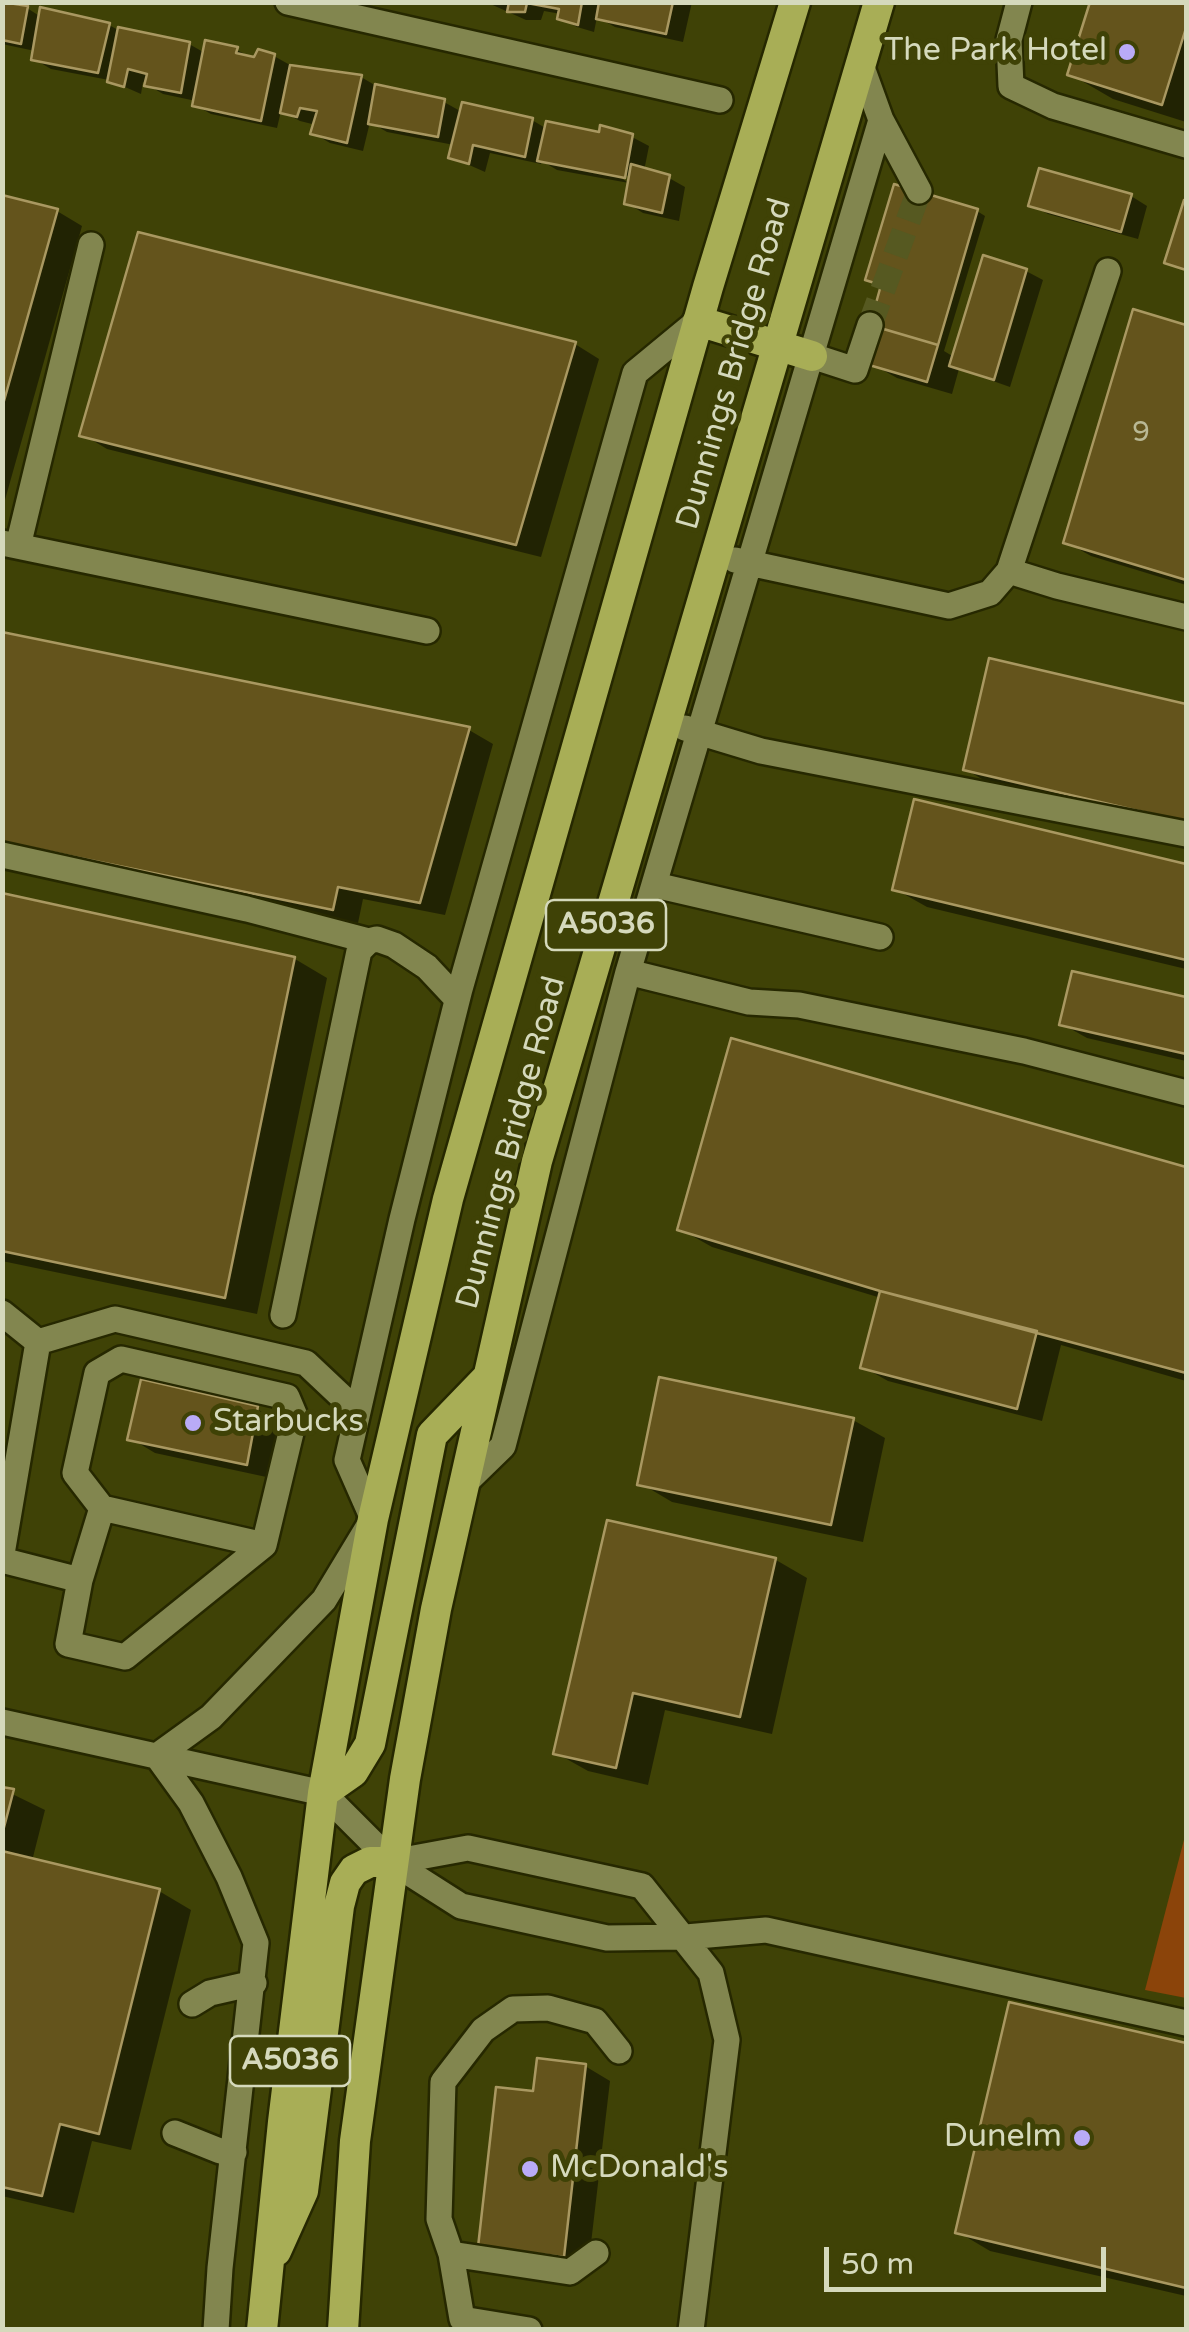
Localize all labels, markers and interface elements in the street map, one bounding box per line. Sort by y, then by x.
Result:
place label: The Park Hotel [884,33,1107,71]
marker: The Park Hotel [1116,41,1138,63]
street label: Dunnings Bridge Road [669,194,801,534]
house number: 9 [1132,417,1150,451]
road number: A5036 [546,900,666,950]
street label: Dunnings Bridge Road [449,972,575,1314]
place label: Starbucks [213,1404,364,1442]
marker: Starbucks [182,1412,204,1434]
road number: A5036 [230,2036,350,2086]
place label: Dunelm [944,2119,1062,2157]
marker: Dunelm [1071,2127,1093,2149]
place label: McDonald's [550,2150,728,2188]
marker: McDonald's [519,2158,541,2180]
scale bar [829,2227,1112,2289]
text: 50 m [841,2246,914,2283]

